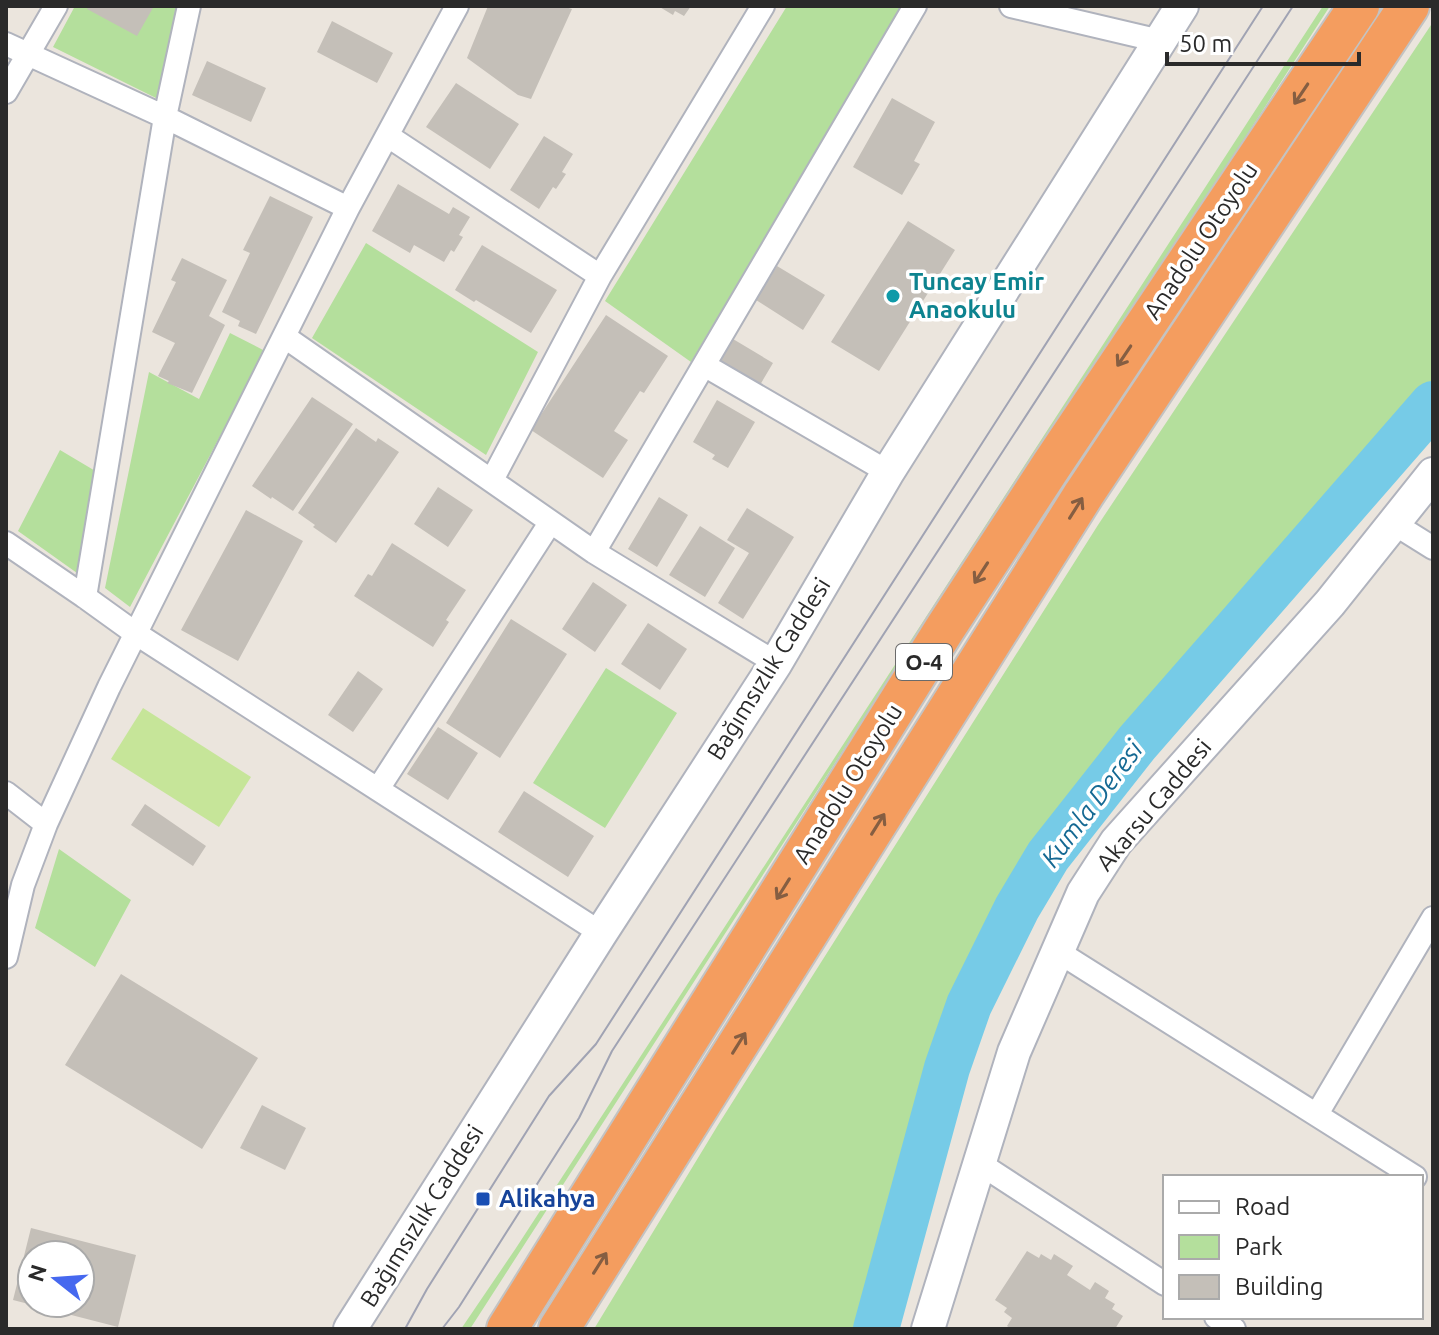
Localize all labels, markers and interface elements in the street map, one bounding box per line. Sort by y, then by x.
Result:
scale bar [1167,16,1359,66]
text: 50 m [1179,30,1232,57]
one-way arrow [1292,83,1309,105]
street label: Anadolu Otoyolu [1138,157,1263,324]
place label: Tuncay Emir Anaokulu [909,268,1044,323]
marker: Tuncay Emir Anaokulu [884,287,902,305]
one-way arrow [1116,345,1132,367]
one-way arrow [1067,498,1084,520]
one-way arrow [972,562,989,584]
street label: Bağımsızlık Caddesi [702,573,836,765]
road number: O-4 [896,644,952,680]
street label: Anadolu Otoyolu [788,699,907,868]
street label: Akarsu Caddesi [1091,733,1216,876]
water label: Kumla Deresi [1035,734,1149,872]
one-way arrow [870,813,886,835]
one-way arrow [775,877,792,899]
one-way arrow [731,1033,748,1055]
street label: Bağımsızlık Caddesi [355,1120,489,1312]
legend [1163,1175,1423,1319]
place label: Alikahya [499,1185,595,1212]
marker: Alikahya [474,1190,492,1208]
text: Road [1235,1193,1290,1220]
text: Park [1235,1233,1283,1260]
north arrow [16,1239,96,1319]
one-way arrow [593,1252,609,1275]
text: N [22,1261,51,1285]
text: Building [1235,1273,1323,1300]

